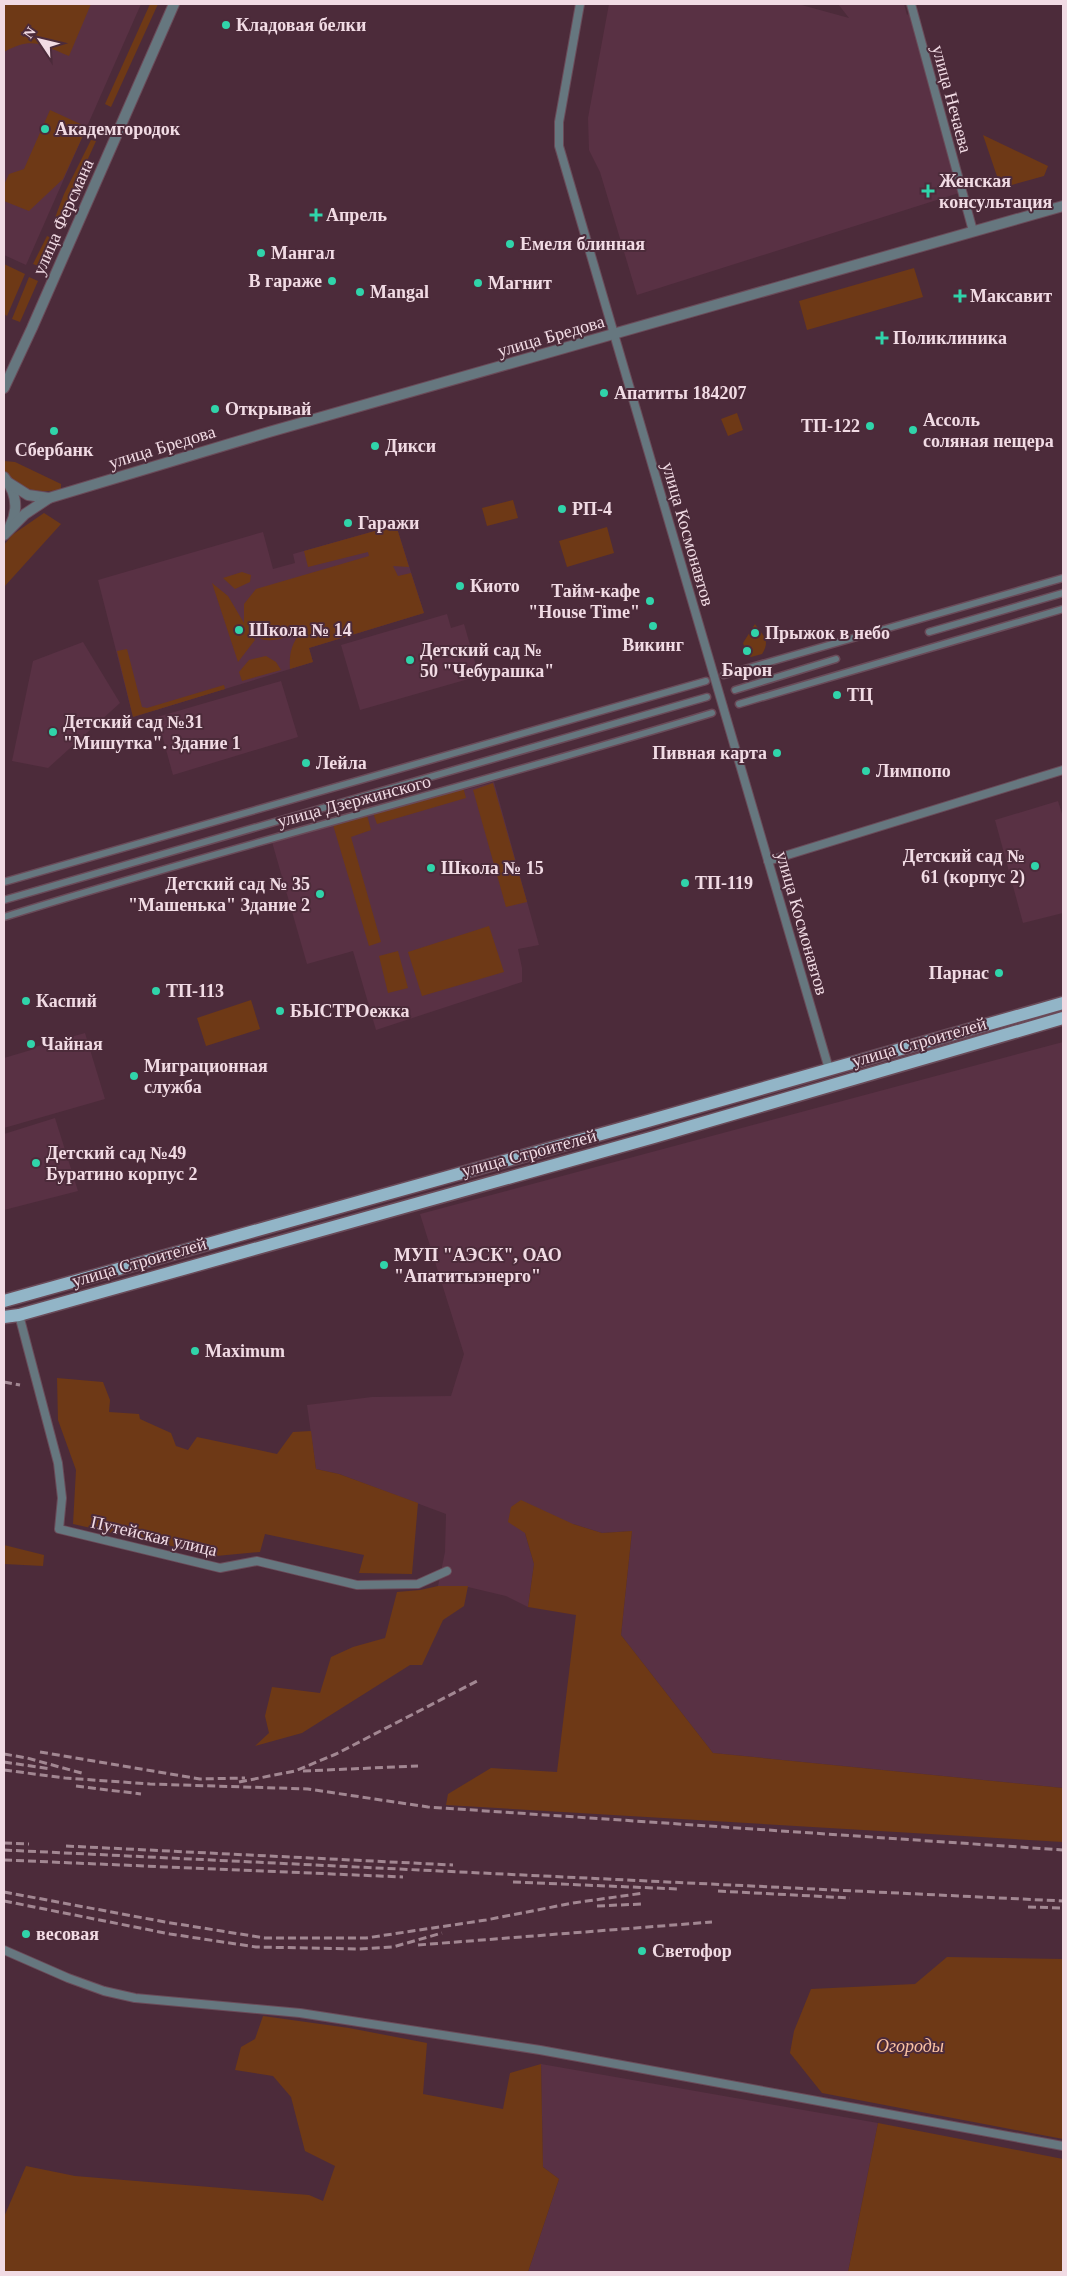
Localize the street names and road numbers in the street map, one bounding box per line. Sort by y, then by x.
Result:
street label: улица Нечаева [928,43,976,155]
street label: улица Ферсмана [28,156,98,278]
street label: улица Бредова [495,311,607,361]
street label: улица Бредова [106,421,218,473]
street label: улица Космонавтов [658,460,718,608]
street label: улица Дзержинского [275,771,433,831]
street label: улица Космонавтов [772,849,832,997]
street label: улица Строителей [849,1013,989,1071]
street label: улица Строителей [459,1125,599,1181]
street label: улица Строителей [69,1233,209,1291]
street label: Путейская улица [89,1512,219,1560]

